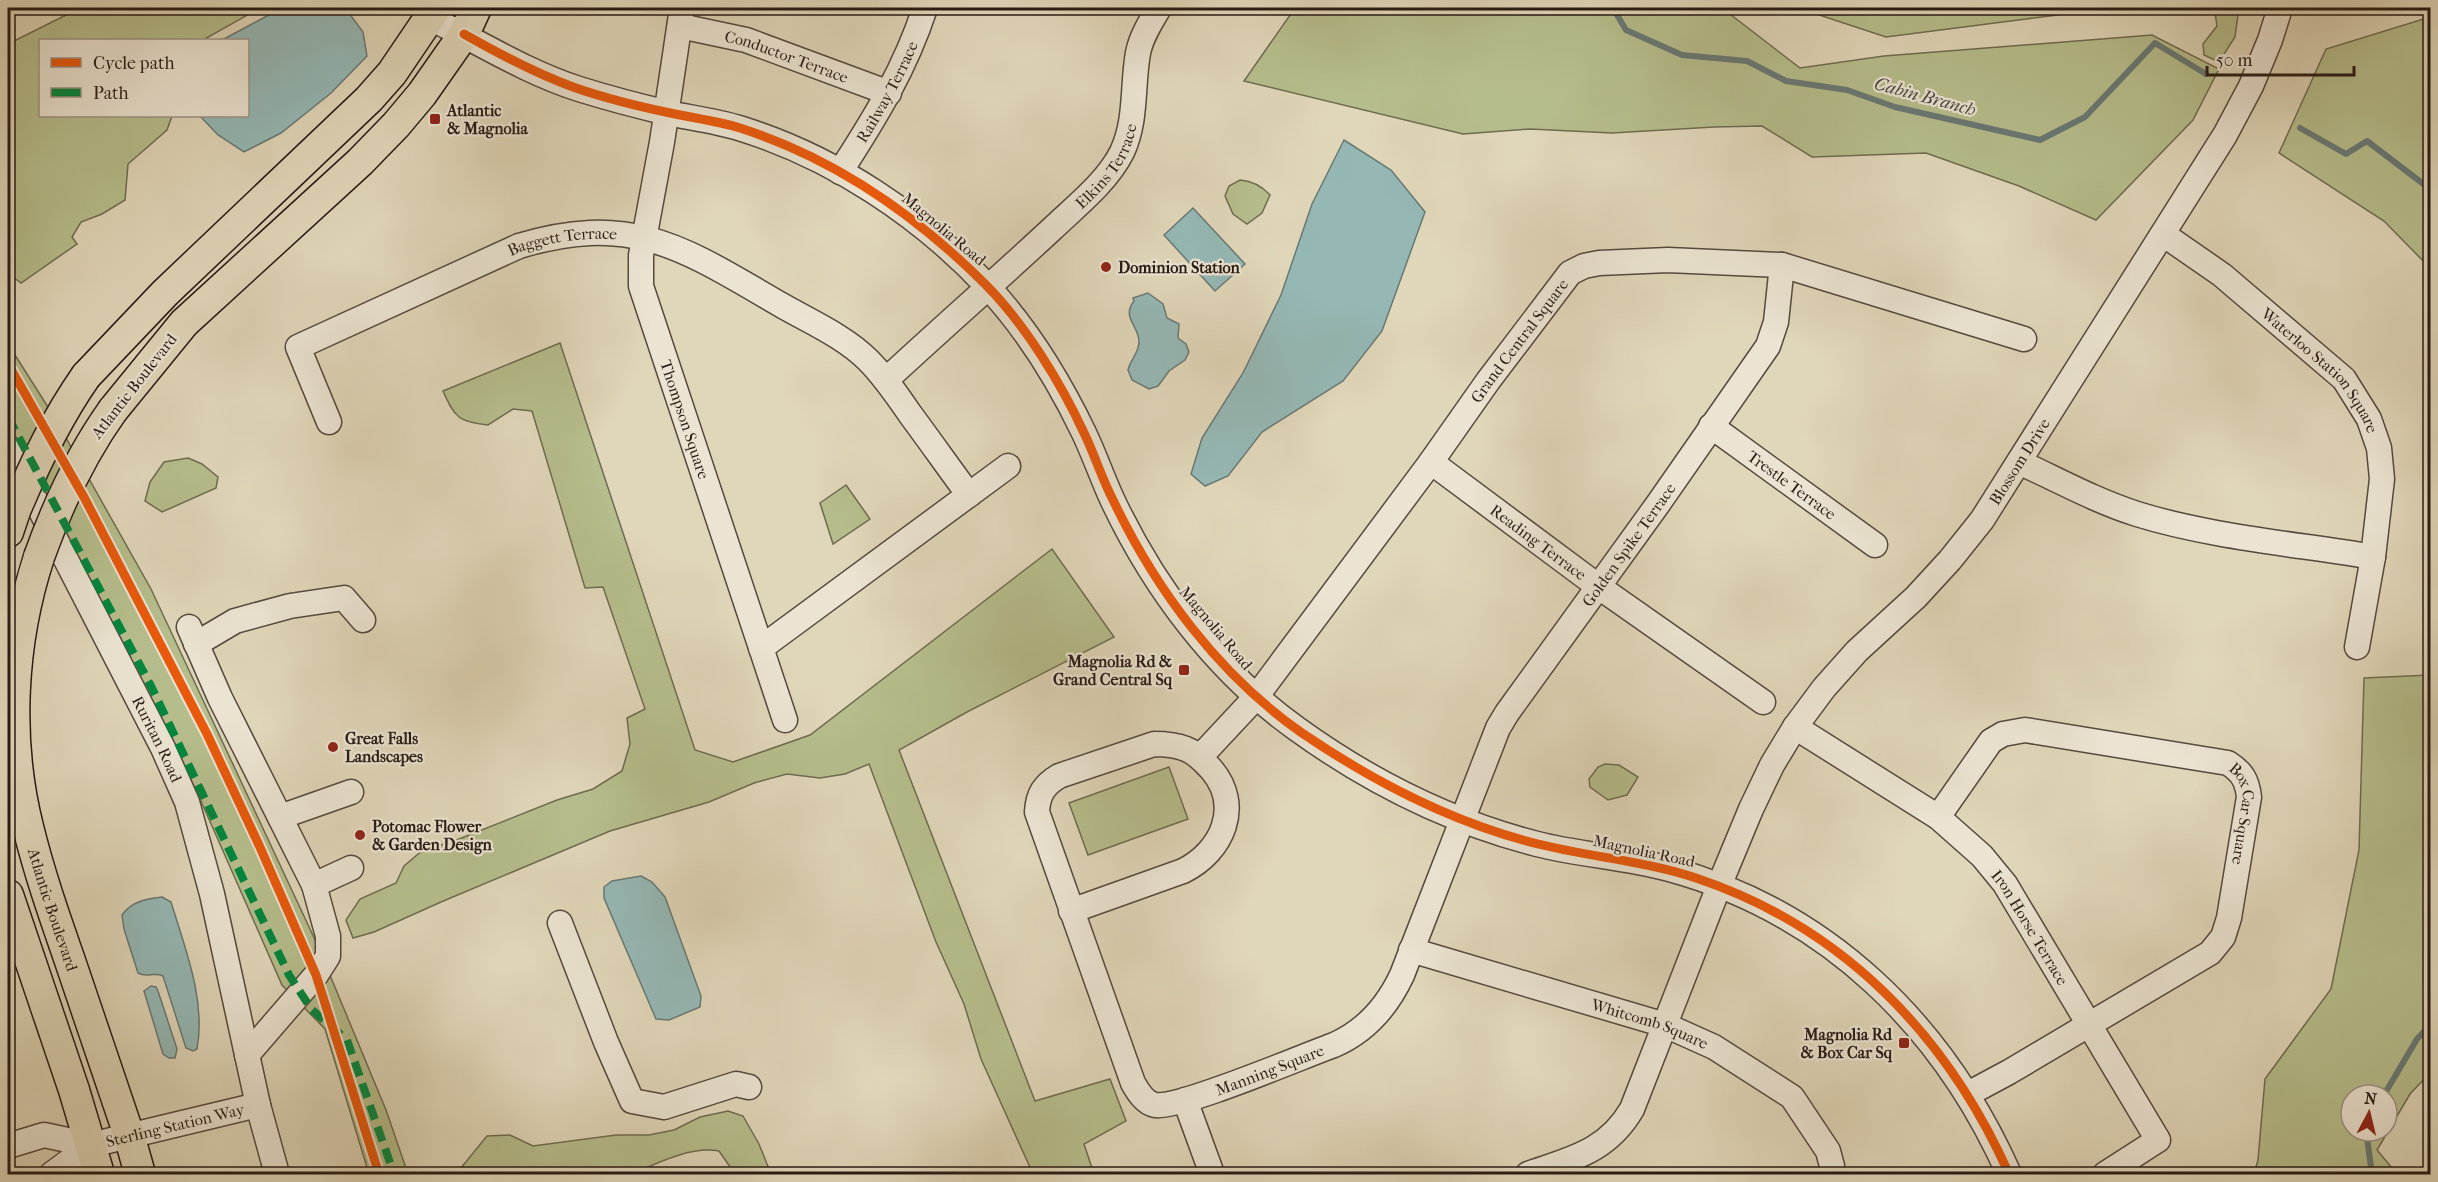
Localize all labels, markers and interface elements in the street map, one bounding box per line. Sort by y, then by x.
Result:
street label: Conductor Terrace [723,26,851,87]
street label: Railway Terrace [852,38,921,146]
legend [39,39,249,117]
scale bar [2207,39,2354,77]
text: 50 m [2216,50,2253,71]
text: Cycle path [93,53,174,74]
water label: Cabin Branch [1872,73,1978,121]
text: Path [93,83,129,104]
place label: Atlantic & Magnolia [446,101,529,139]
marker: Atlantic & Magnolia [428,112,442,126]
street label: Elkins Terrace [1071,122,1140,212]
street label: Magnolia Road [898,188,990,270]
street label: Baggett Terrace [504,223,618,259]
place label: Dominion Station [1118,258,1241,277]
marker: Dominion Station [1099,260,1113,274]
street label: Grand Central Square [1466,275,1572,406]
street label: Waterloo Station Square [2257,303,2383,435]
street label: Atlantic Boulevard [87,330,181,443]
street label: Thompson Square [657,357,714,482]
street label: Blossom Drive [1985,415,2053,508]
street label: Trestle Terrace [1744,446,1840,523]
street label: Golden Spike Terrace [1578,479,1679,610]
street label: Reading Terrace [1487,500,1590,584]
street label: Magnolia Road [1175,582,1257,674]
place label: Magnolia Rd & Grand Central Sq [1053,652,1173,690]
marker: Magnolia Rd & Grand Central Sq [1177,663,1191,677]
street label: Ruritan Road [128,693,186,785]
place label: Great Falls Landscapes [345,729,423,767]
marker: Great Falls Landscapes [326,740,340,754]
street label: Box Car Square [2226,758,2259,866]
place label: Potomac Flower & Garden Design [372,817,493,855]
marker: Potomac Flower & Garden Design [353,828,367,842]
street label: Magnolia Road [1591,831,1697,871]
street label: Atlantic Boulevard [24,845,82,974]
street label: Iron Horse Terrace [1988,866,2073,988]
street label: Whitcomb Square [1588,994,1711,1053]
place label: Magnolia Rd & Box Car Sq [1801,1025,1893,1063]
marker: Magnolia Rd & Box Car Sq [1897,1036,1911,1050]
street label: Manning Square [1213,1040,1327,1099]
north arrow [2339,1083,2399,1143]
text: N [2364,1088,2379,1109]
street label: Sterling Station Way [104,1099,247,1151]

